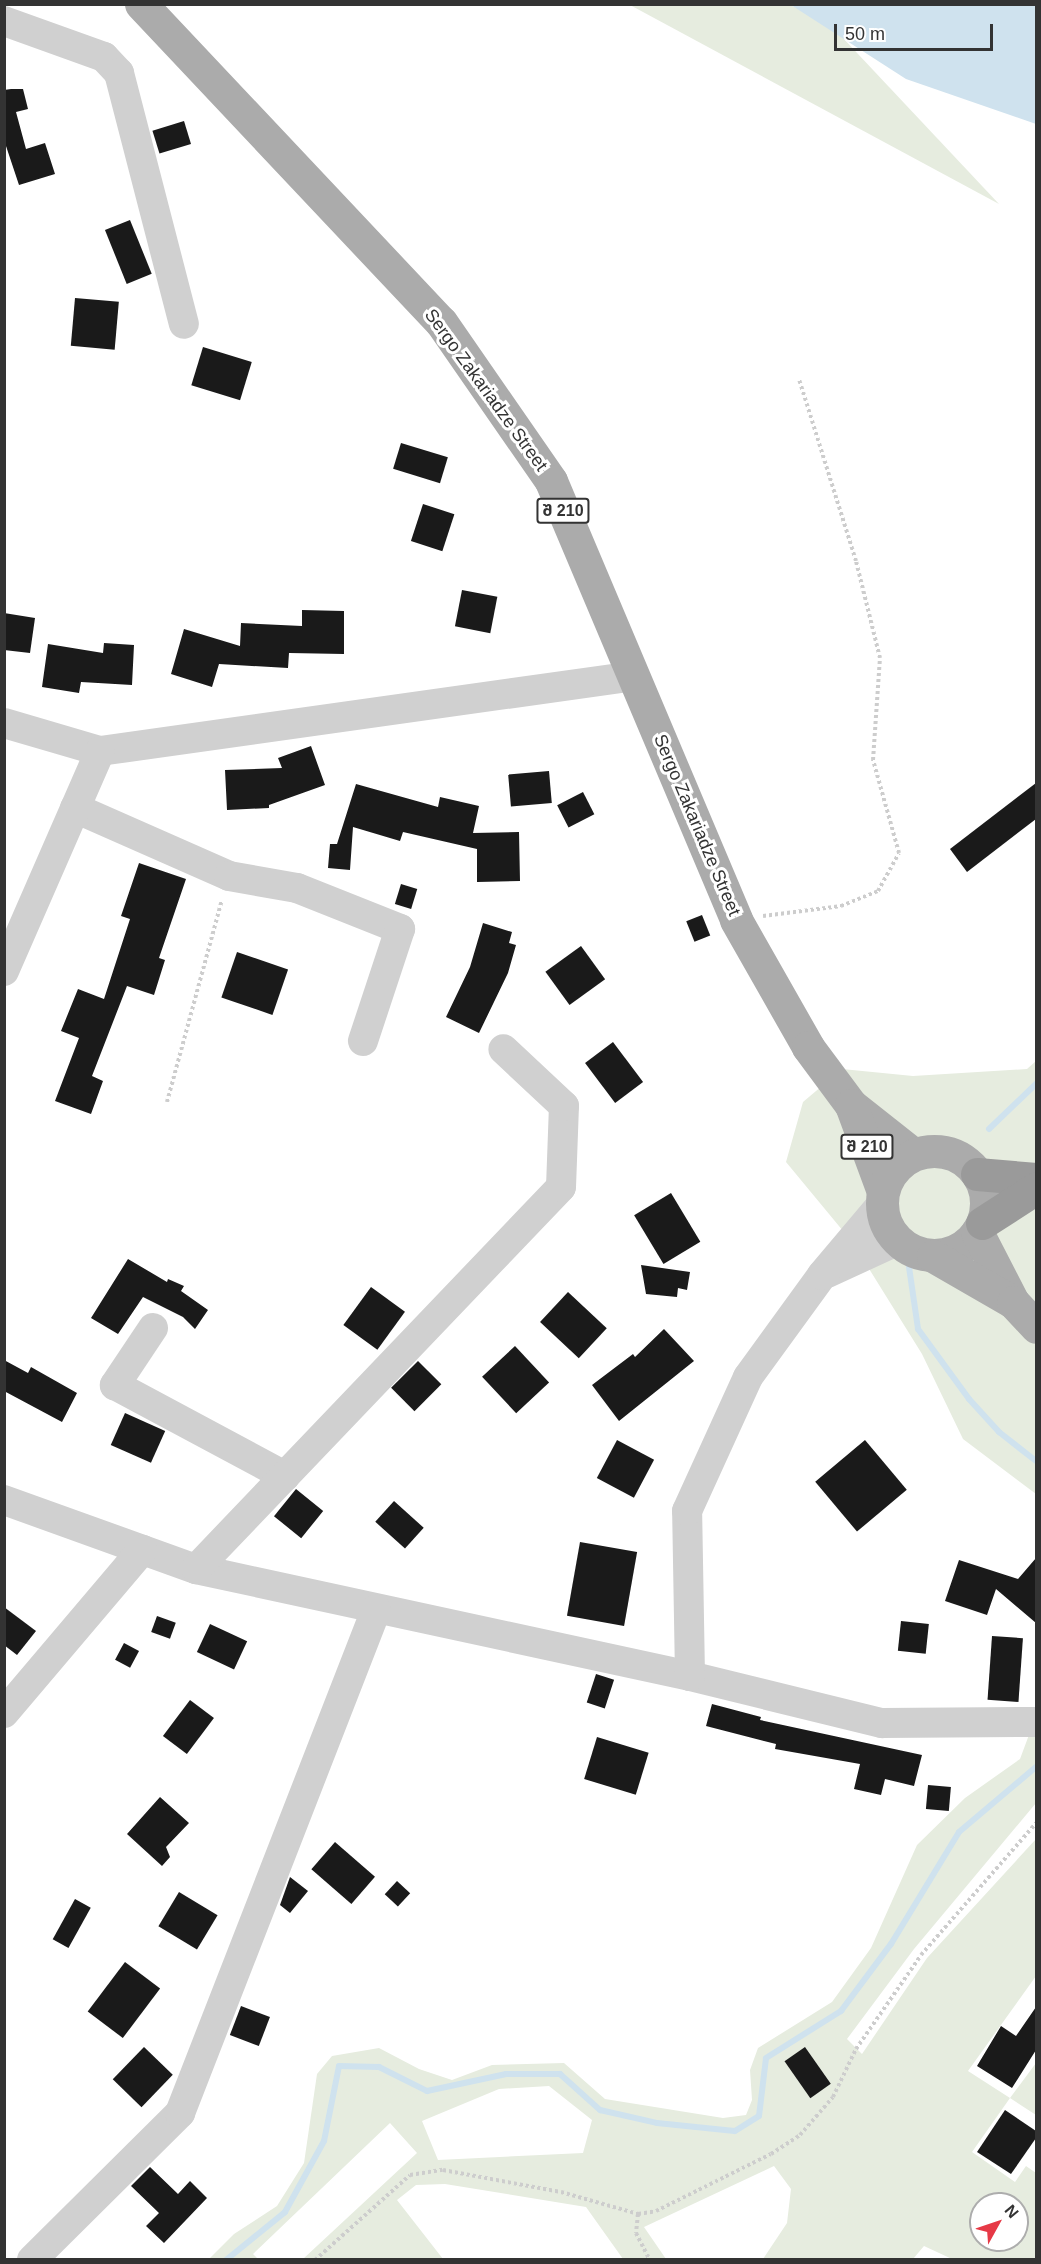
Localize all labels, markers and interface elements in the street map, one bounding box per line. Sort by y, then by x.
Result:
scale bar [837,12,996,50]
text: 50 m [845,24,885,44]
street label: Sergo Zakariadze Street [420,305,552,475]
road number: შ 210 [536,498,590,524]
street label: Sergo Zakariadze Street [649,731,745,919]
road number: შ 210 [840,1134,894,1160]
north arrow [969,2192,1029,2252]
text: N [1001,2202,1022,2221]

